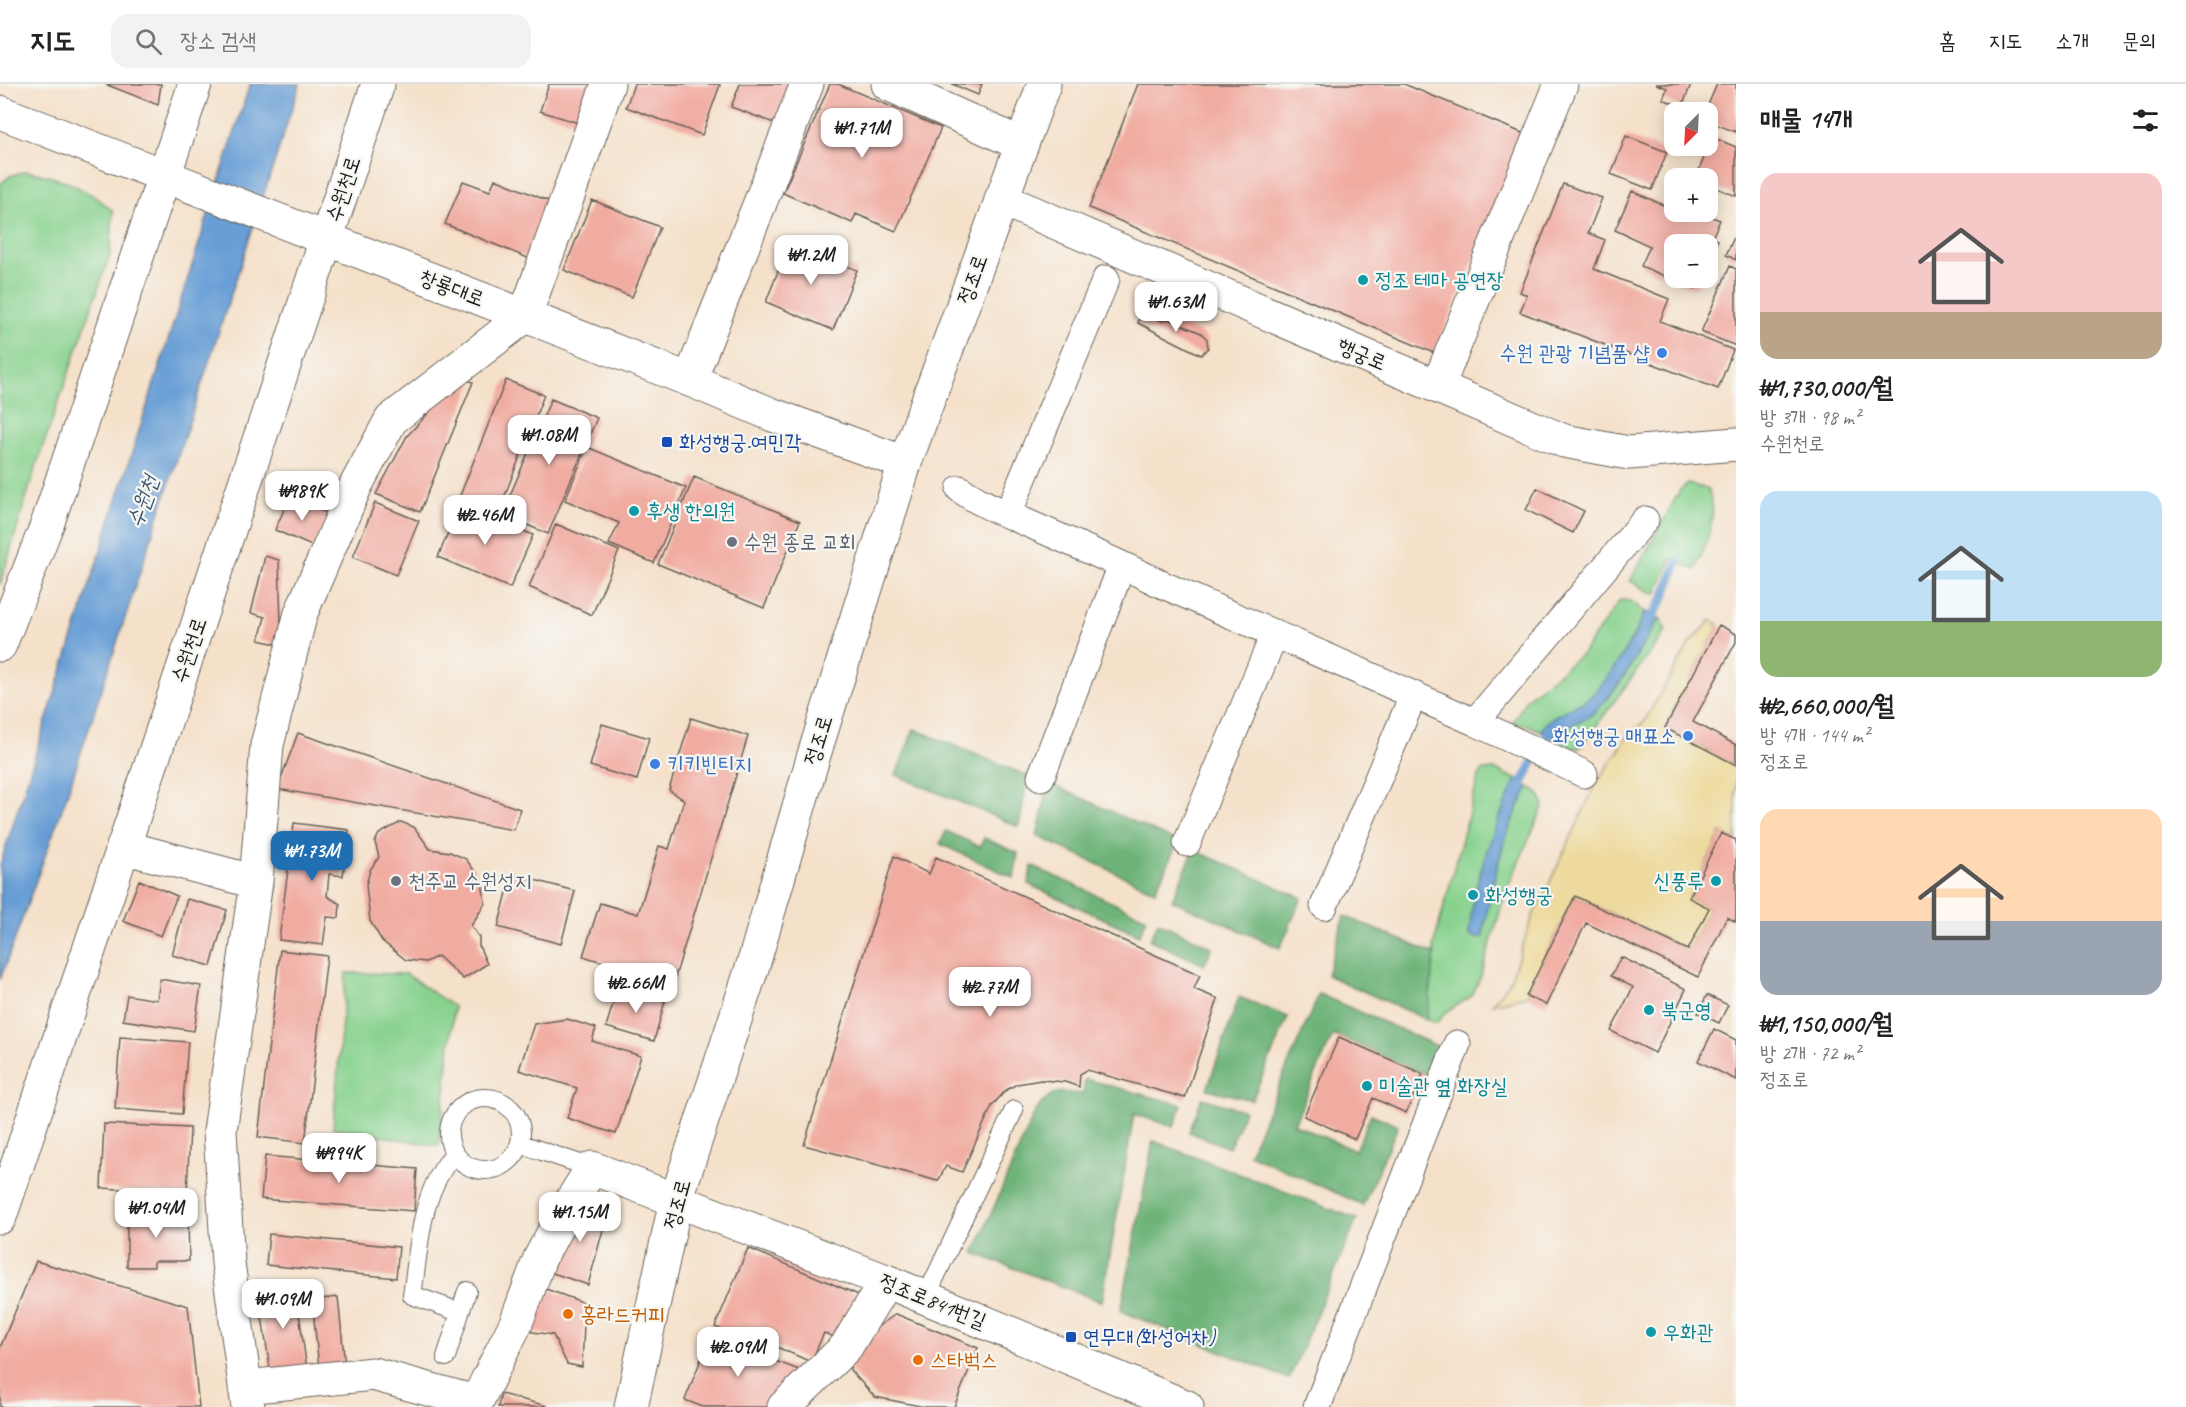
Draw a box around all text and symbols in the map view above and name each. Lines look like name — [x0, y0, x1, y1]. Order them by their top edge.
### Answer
search box — [111, 14, 531, 68]
text: 지도 — [30, 23, 75, 58]
icon: search — [132, 25, 165, 58]
text: 장소 검색 — [180, 27, 256, 55]
text: 홈 — [1939, 28, 1956, 54]
text: 지도 — [1989, 28, 2022, 54]
text: 소개 — [2055, 28, 2089, 54]
text: 문의 — [2122, 28, 2156, 54]
north arrow — [1664, 102, 1718, 156]
map controls — [1664, 102, 1718, 288]
text: 매물 14개 — [1760, 103, 1852, 136]
icon: filters — [2129, 104, 2162, 137]
pin: ₩1.71M — [813, 108, 911, 159]
text: ₩1.71M — [835, 115, 889, 140]
street label: 수원천로 — [320, 153, 366, 225]
button: + — [1664, 168, 1718, 222]
icon: home — [1907, 212, 2015, 320]
button: − — [1664, 234, 1718, 288]
pin: ₩1.2M — [769, 235, 853, 286]
text: ₩1.2M — [788, 242, 834, 267]
street label: 정조로 — [951, 251, 993, 307]
street label: 창룡대로 — [416, 264, 488, 312]
place label: 정조 테마 공연장 — [1375, 267, 1504, 293]
marker: 정조 테마 공연장 — [1356, 273, 1370, 287]
pin: ₩1.63M — [1127, 282, 1225, 333]
text: ₩1.63M — [1149, 289, 1203, 314]
street label: 행궁로 — [1334, 332, 1390, 376]
place label: 수원 관광 기념품 샵 — [1500, 340, 1650, 366]
marker: 수원 관광 기념품 샵 — [1655, 346, 1669, 360]
text: ₩1,730,000/월 — [1760, 371, 1893, 404]
text: 방 3개 · 98 m² — [1760, 405, 1860, 430]
pin: ₩1.08M — [500, 415, 598, 466]
text: ₩1.08M — [522, 422, 576, 447]
place label: 화성행궁.여민각 — [679, 429, 802, 455]
text: 수원천로 — [1760, 431, 1824, 456]
marker: 화성행궁.여민각 — [660, 435, 674, 449]
water label: 수원천 — [121, 469, 166, 531]
pin: ₩989K — [260, 471, 344, 522]
text: ₩989K — [279, 478, 325, 503]
pin: ₩2.46M — [436, 495, 534, 546]
place label: 후생 한의원 — [646, 498, 736, 524]
text: ₩2.46M — [458, 502, 512, 527]
marker: 후생 한의원 — [627, 504, 641, 518]
place label: 수원 종로 교회 — [744, 529, 856, 555]
icon: home — [1907, 530, 2015, 638]
marker: 수원 종로 교회 — [725, 535, 739, 549]
street label: 수원천로 — [166, 614, 212, 686]
text: ₩2,660,000/월 — [1760, 689, 1895, 722]
street label: 정조로 — [798, 712, 838, 768]
place label: 화성행궁 매표소 — [1553, 723, 1676, 749]
text: 방 4개 · 144 m² — [1760, 723, 1869, 748]
marker: 화성행궁 매표소 — [1681, 729, 1695, 743]
text: 정조로 — [1760, 749, 1808, 774]
place label: 키키빈티지 — [667, 751, 752, 777]
marker: 키키빈티지 — [648, 757, 662, 771]
pin: ₩1.73M — [263, 831, 361, 882]
text: ₩1.73M — [285, 838, 339, 863]
icon: home — [1907, 848, 2015, 956]
place label: 천주교 수원성지 — [408, 868, 531, 894]
place label: 신풍루 — [1653, 868, 1704, 894]
marker: 천주교 수원성지 — [389, 874, 403, 888]
marker: 신풍루 — [1709, 874, 1723, 888]
place label: 화성행궁 — [1485, 882, 1553, 908]
marker: 화성행궁 — [1466, 888, 1480, 902]
pin: ₩2.66M — [587, 963, 685, 1014]
pin: ₩2.77M — [941, 967, 1039, 1018]
text: ₩2.66M — [608, 970, 664, 995]
text: ₩2.77M — [963, 974, 1017, 999]
place label: 북군영 — [1661, 997, 1712, 1023]
marker: 북군영 — [1642, 1003, 1656, 1017]
text: ₩1,150,000/월 — [1760, 1007, 1893, 1040]
text: 방 2개 · 72 m² — [1760, 1041, 1860, 1066]
text: 정조로 — [1760, 1067, 1808, 1092]
place label: 미술관 옆 화장실 — [1379, 1073, 1508, 1099]
marker: 미술관 옆 화장실 — [1360, 1079, 1374, 1093]
pin: ₩994K — [297, 1133, 381, 1184]
text: ₩994K — [316, 1140, 362, 1165]
street label: 정조로 — [658, 1176, 696, 1232]
pin: ₩1.04M — [107, 1188, 205, 1239]
pin: ₩1.15M — [531, 1192, 629, 1243]
text: ₩1.04M — [129, 1195, 183, 1220]
text: ₩1.15M — [553, 1199, 607, 1224]
street label: 정조로841번길 — [876, 1268, 990, 1334]
pin: ₩1.09M — [234, 1279, 332, 1330]
text: ₩1.09M — [256, 1286, 310, 1311]
place label: 홍라드커피 — [580, 1301, 665, 1327]
marker: 홍라드커피 — [561, 1307, 575, 1321]
place label: 우화관 — [1663, 1319, 1714, 1345]
place label: 연무대(화성어차) — [1083, 1324, 1216, 1350]
marker: 우화관 — [1644, 1325, 1658, 1339]
pin: ₩2.09M — [689, 1327, 787, 1378]
marker: 연무대(화성어차) — [1064, 1330, 1078, 1344]
text: ₩2.09M — [711, 1334, 765, 1359]
place label: 스타벅스 — [930, 1347, 998, 1373]
marker: 스타벅스 — [911, 1353, 925, 1367]

